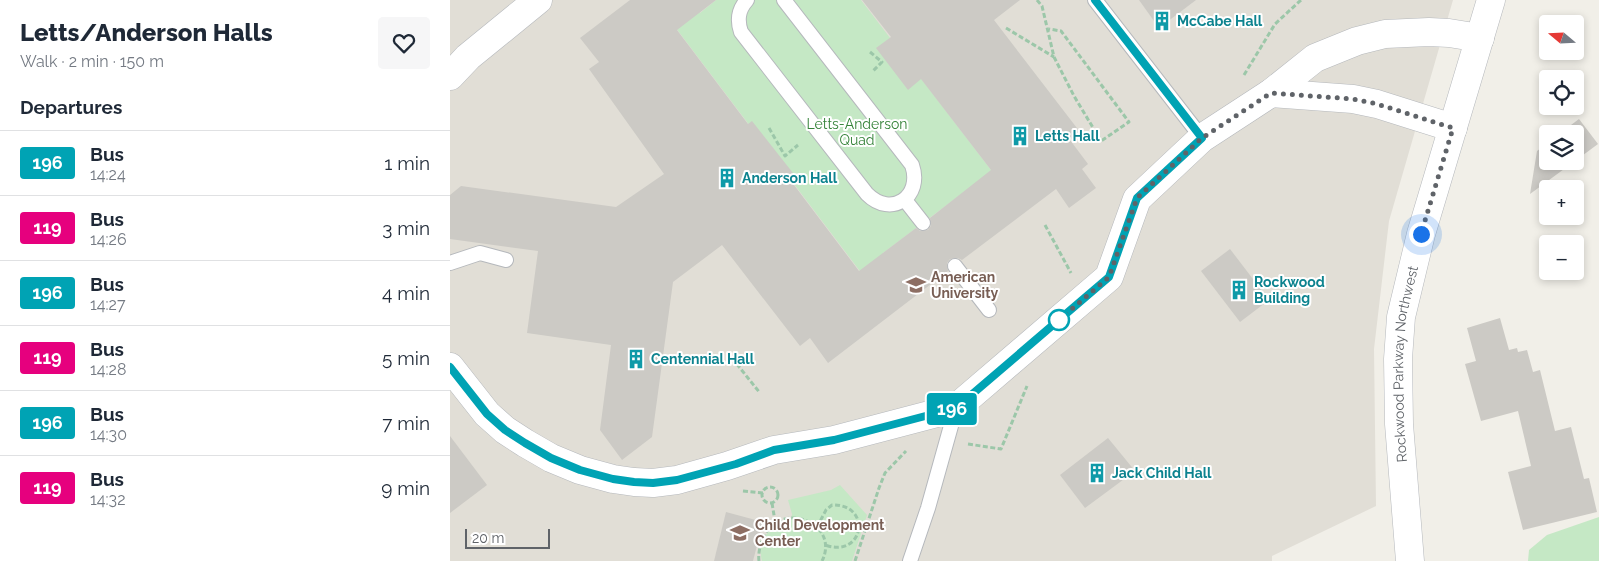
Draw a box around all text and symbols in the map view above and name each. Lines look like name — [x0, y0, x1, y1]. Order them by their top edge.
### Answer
building icon: McCabe Hall — [1151, 10, 1173, 32]
place label: McCabe Hall — [1177, 13, 1263, 29]
north arrow — [1539, 15, 1584, 60]
map controls — [1539, 15, 1584, 280]
button: heart — [378, 17, 430, 69]
text: Letts/Anderson Halls — [20, 18, 273, 47]
text: Walk · 2 min · 150 m — [20, 52, 164, 71]
button: locate — [1539, 70, 1584, 115]
text: Departures — [20, 96, 122, 118]
park label: Letts-Anderson Quad — [807, 116, 907, 148]
building icon: Letts Hall — [1009, 125, 1031, 147]
button: layers — [1539, 125, 1584, 170]
place label: Letts Hall — [1035, 128, 1100, 144]
text: Bus — [90, 143, 124, 165]
text: 196 — [32, 152, 63, 173]
text: 1 min — [384, 152, 430, 174]
text: 14:24 — [90, 165, 126, 184]
building icon: Anderson Hall — [716, 167, 738, 189]
place label: Anderson Hall — [742, 170, 838, 186]
button: + — [1539, 180, 1584, 225]
text: Bus — [90, 208, 124, 230]
text: 119 — [33, 217, 62, 238]
text: 3 min — [382, 217, 430, 239]
your location — [1409, 222, 1434, 247]
text: 14:26 — [90, 230, 127, 249]
button: − — [1539, 235, 1584, 280]
street label: Rockwood Parkway Northwest — [1390, 264, 1421, 463]
place label: American University — [931, 269, 998, 301]
text: Bus — [90, 273, 124, 295]
school or university icon: American University — [905, 274, 927, 296]
place label: Rockwood Building — [1254, 274, 1325, 306]
building icon: Rockwood Building — [1228, 279, 1250, 301]
text: 196 — [32, 282, 63, 303]
text: 4 min — [382, 282, 430, 304]
text: 14:27 — [90, 295, 126, 314]
unlabelled marker — [1048, 309, 1070, 331]
text: Bus — [90, 338, 124, 360]
text: 119 — [33, 347, 62, 368]
text: 5 min — [382, 347, 430, 369]
building icon: Centennial Hall — [625, 348, 647, 370]
place label: Centennial Hall — [651, 351, 755, 367]
text: 14:28 — [90, 360, 126, 379]
line badge: 196 — [923, 393, 981, 425]
text: 196 — [937, 398, 967, 419]
text: Bus — [90, 403, 124, 425]
text: 196 — [32, 412, 63, 433]
text: 7 min — [382, 412, 430, 434]
text: 14:30 — [90, 425, 127, 444]
building icon: Jack Child Hall — [1086, 462, 1108, 484]
place label: Jack Child Hall — [1112, 465, 1212, 481]
text: Bus — [90, 468, 124, 490]
text: 119 — [33, 477, 62, 498]
text: 9 min — [381, 477, 430, 499]
text: 14:32 — [90, 490, 125, 509]
place label: Child Development Center — [755, 517, 885, 549]
school or university icon: Child Development Center — [729, 522, 751, 544]
scale bar — [465, 526, 550, 549]
text: 20 m — [472, 530, 504, 546]

